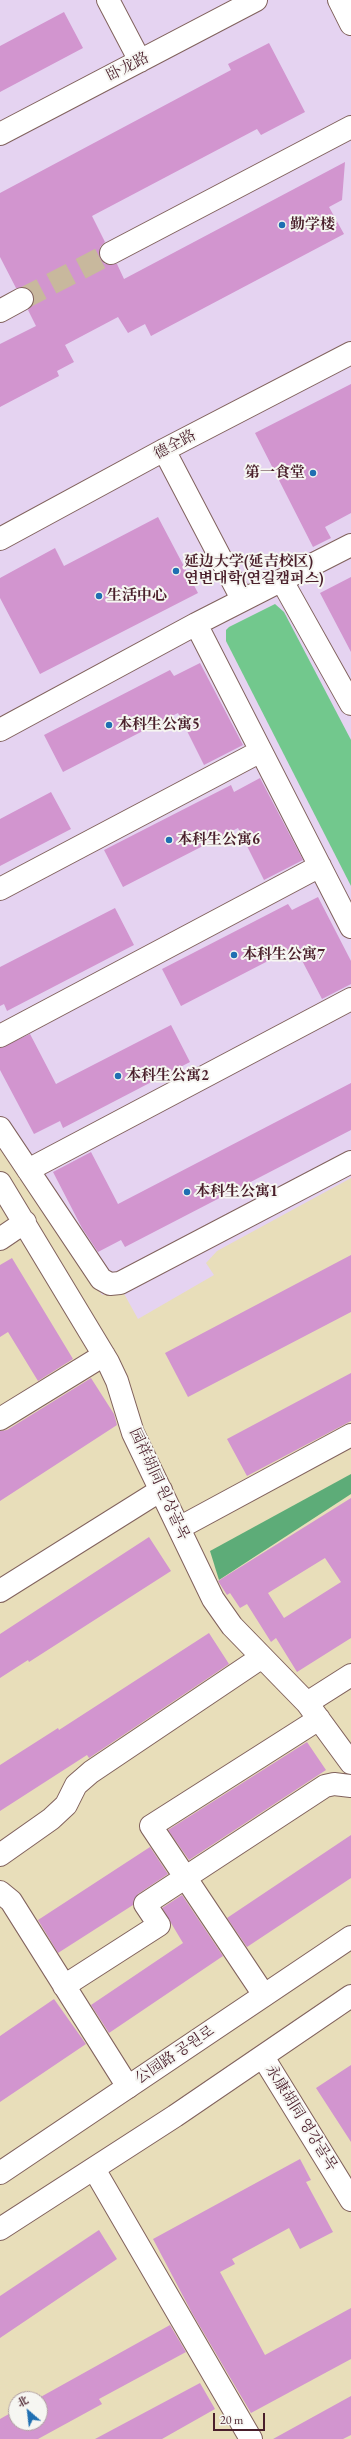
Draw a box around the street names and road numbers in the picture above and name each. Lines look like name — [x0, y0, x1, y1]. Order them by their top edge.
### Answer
street label: 卧龙路 — [104, 49, 152, 85]
street label: 德全路 — [151, 426, 199, 464]
street label: 园祥胡同 원상골목 — [125, 1425, 193, 1543]
street label: 公园路 공원로 — [132, 2022, 218, 2088]
street label: 永康胡同 영강골목 — [261, 2062, 341, 2174]

